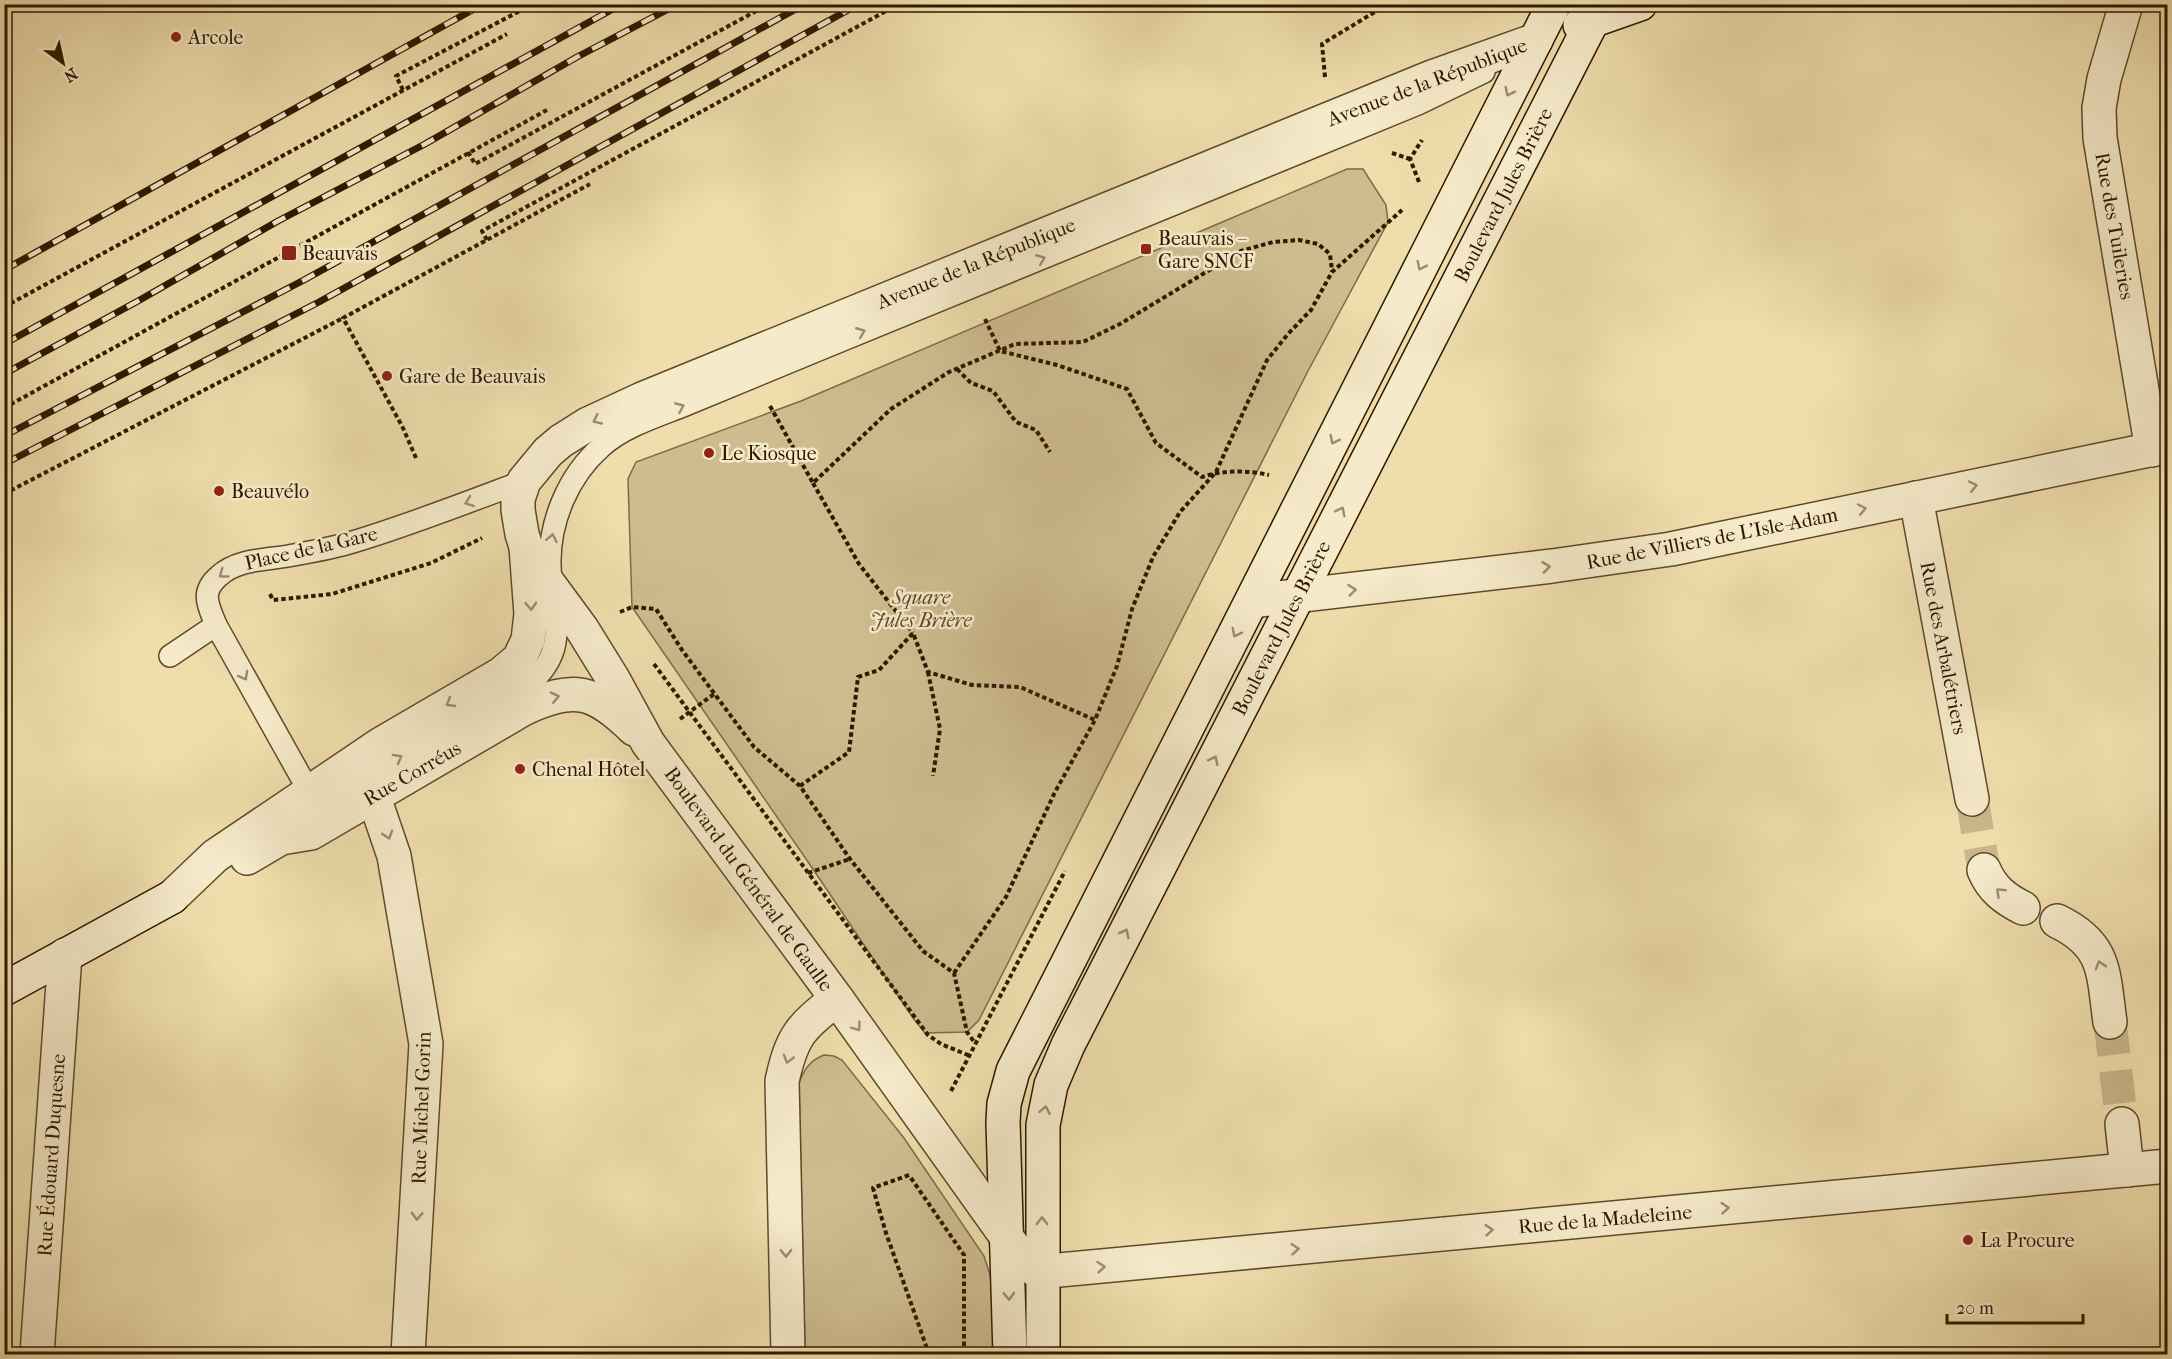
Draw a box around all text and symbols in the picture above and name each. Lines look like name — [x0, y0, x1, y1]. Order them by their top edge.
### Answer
place label: Arcole — [187, 26, 244, 49]
marker: Arcole — [169, 30, 183, 44]
north arrow — [33, 33, 93, 93]
street label: Avenue de la République — [1323, 34, 1530, 132]
text: N — [60, 64, 81, 87]
one-way arrow — [1505, 86, 1517, 97]
street label: Boulevard Jules Brière — [1449, 104, 1557, 286]
street label: Rue des Tuileries — [2090, 151, 2139, 302]
street label: Avenue de la République — [873, 213, 1079, 314]
place label: Beauvais – Gare SNCF — [1158, 227, 1254, 273]
place label: Beauvais — [302, 242, 378, 265]
marker: Beauvais – Gare SNCF — [1139, 242, 1153, 256]
marker: Beauvais — [280, 244, 298, 262]
one-way arrow — [1035, 254, 1046, 266]
one-way arrow — [1417, 260, 1429, 271]
one-way arrow — [855, 327, 866, 339]
place label: Gare de Beauvais — [399, 365, 546, 388]
marker: Gare de Beauvais — [380, 369, 394, 383]
one-way arrow — [674, 402, 685, 414]
one-way arrow — [593, 412, 604, 424]
one-way arrow — [1329, 434, 1341, 445]
place label: Le Kiosque — [721, 442, 817, 465]
marker: Le Kiosque — [702, 446, 716, 460]
place label: Beauvélo — [231, 480, 309, 503]
one-way arrow — [1968, 480, 1978, 493]
marker: Beauvélo — [212, 484, 226, 498]
one-way arrow — [464, 494, 475, 507]
street label: Rue de Villiers de L'Isle-Adam — [1584, 503, 1840, 574]
one-way arrow — [1856, 503, 1866, 516]
one-way arrow — [1334, 507, 1345, 518]
street label: Place de la Gare — [242, 522, 380, 575]
one-way arrow — [545, 533, 558, 543]
street label: Boulevard Jules Brière — [1227, 537, 1335, 719]
street label: Rue des Arbalétriers — [1915, 560, 1972, 737]
one-way arrow — [1541, 561, 1551, 574]
one-way arrow — [219, 567, 230, 578]
one-way arrow — [1348, 584, 1357, 597]
park label: Square Jules Brière — [870, 586, 972, 632]
one-way arrow — [524, 601, 537, 610]
one-way arrow — [1232, 627, 1243, 637]
one-way arrow — [237, 670, 248, 680]
one-way arrow — [550, 691, 560, 704]
one-way arrow — [446, 696, 456, 707]
street label: Rue Corréus — [360, 736, 465, 811]
one-way arrow — [392, 753, 402, 765]
one-way arrow — [1207, 755, 1218, 766]
place label: Chenal Hôtel — [532, 758, 646, 781]
marker: Chenal Hôtel — [513, 762, 527, 776]
street label: Boulevard du Général de Gaulle — [659, 763, 838, 996]
one-way arrow — [381, 829, 393, 840]
one-way arrow — [1996, 889, 2007, 900]
one-way arrow — [1118, 929, 1129, 939]
one-way arrow — [2095, 960, 2107, 971]
one-way arrow — [850, 1020, 861, 1031]
street label: Rue Michel Gorin — [407, 1031, 436, 1185]
street label: Rue Édouard Duquesne — [32, 1053, 70, 1257]
one-way arrow — [783, 1053, 795, 1064]
one-way arrow — [1039, 1106, 1051, 1115]
street label: Rue de la Madeleine — [1517, 1200, 1693, 1239]
one-way arrow — [1720, 1202, 1729, 1215]
one-way arrow — [410, 1211, 423, 1220]
one-way arrow — [1036, 1216, 1048, 1225]
one-way arrow — [1484, 1224, 1493, 1237]
place label: La Procure — [1980, 1229, 2075, 1252]
marker: La Procure — [1961, 1233, 1975, 1247]
one-way arrow — [1290, 1243, 1299, 1256]
one-way arrow — [780, 1249, 792, 1258]
one-way arrow — [1096, 1261, 1105, 1274]
scale bar — [1947, 1287, 2084, 1325]
one-way arrow — [1002, 1291, 1015, 1300]
text: 20 m — [1956, 1298, 1994, 1319]

